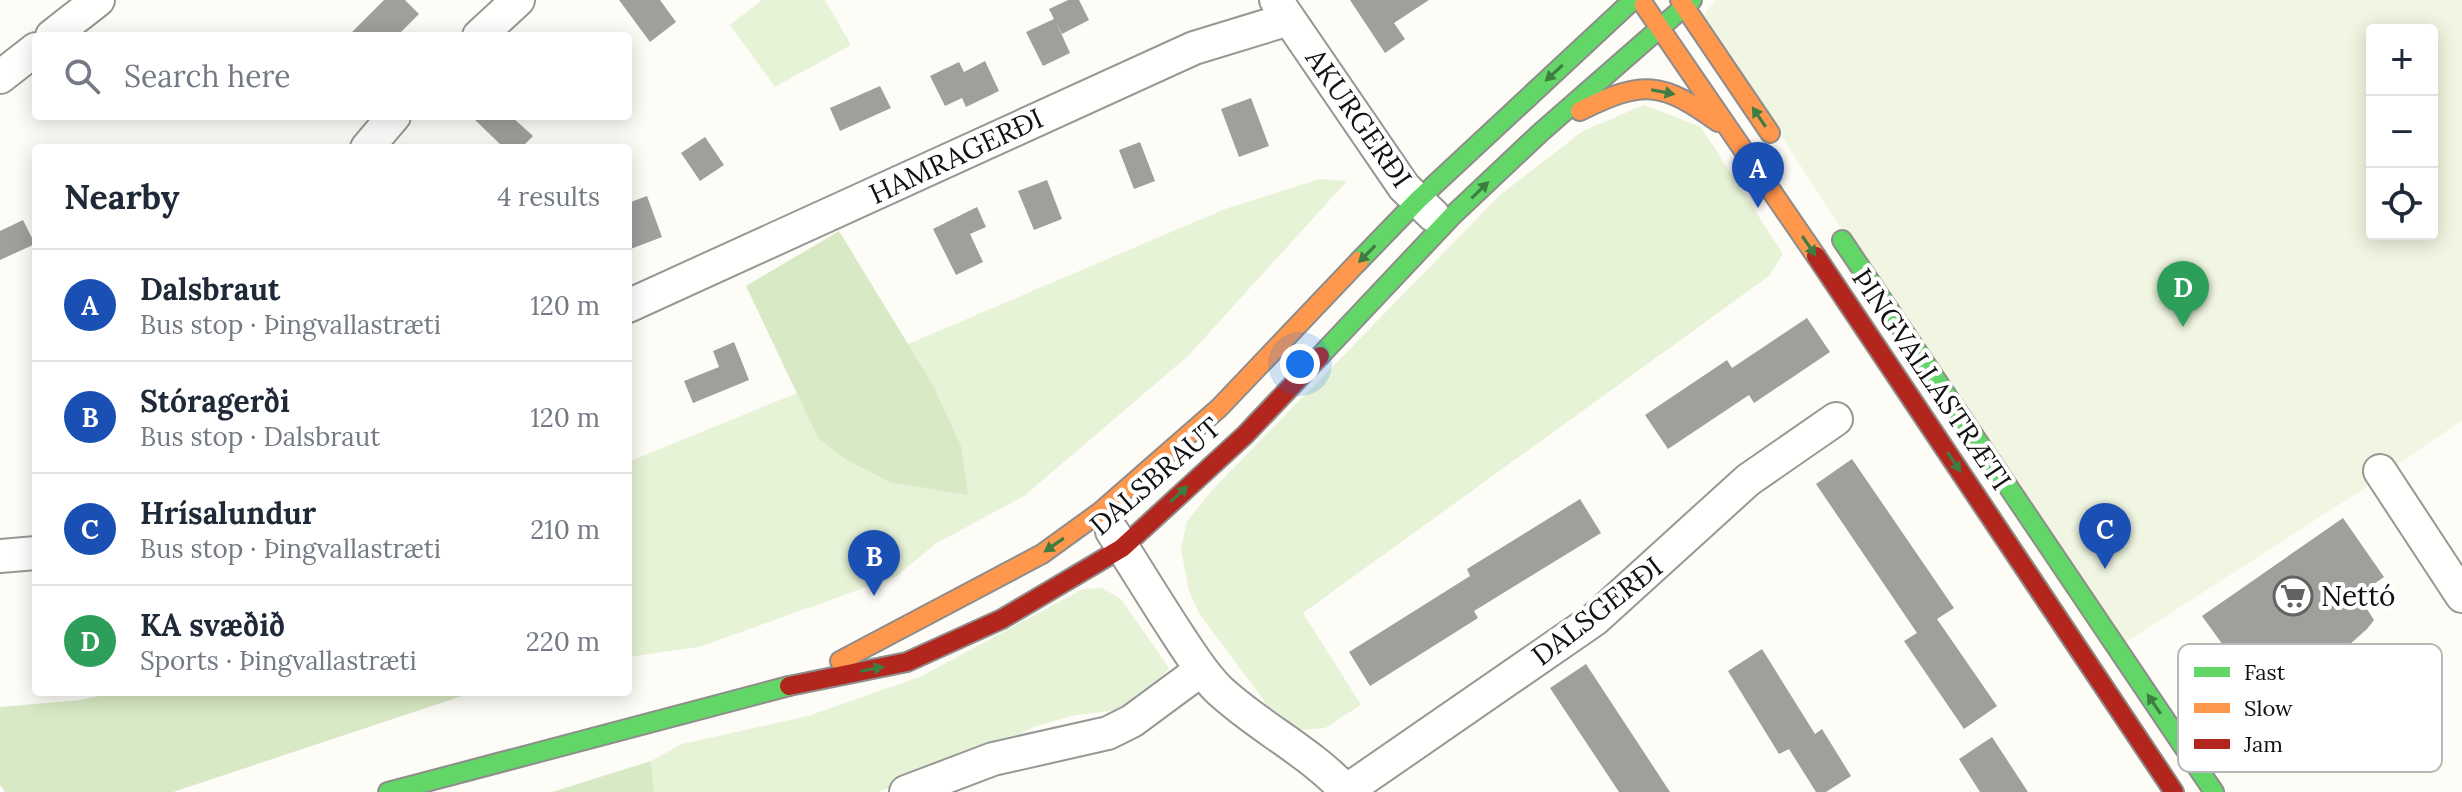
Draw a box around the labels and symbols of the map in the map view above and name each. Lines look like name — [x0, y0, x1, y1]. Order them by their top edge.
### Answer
street label: AKURGERÐI — [1297, 41, 1420, 194]
one-way arrow — [1544, 64, 1563, 82]
one-way arrow — [1651, 86, 1676, 99]
street label: HAMRAGERÐI — [863, 100, 1049, 212]
one-way arrow — [1752, 106, 1767, 127]
pin: A — [1732, 142, 1784, 208]
one-way arrow — [1470, 181, 1489, 199]
one-way arrow — [1802, 235, 1817, 256]
one-way arrow — [1358, 244, 1376, 263]
street label: ÞINGVALLASTRÆTI — [1844, 261, 2020, 497]
pin: D — [2157, 261, 2209, 327]
your location — [1280, 344, 1320, 384]
street label: DALSBRAUT — [1082, 409, 1228, 543]
one-way arrow — [1946, 451, 1960, 473]
one-way arrow — [1169, 486, 1188, 504]
pin: C — [2079, 503, 2131, 569]
pin: B — [848, 530, 900, 596]
one-way arrow — [1043, 537, 1064, 552]
street label: DALSGERÐI — [1524, 549, 1670, 673]
supermarket icon: Nettó — [2272, 575, 2314, 617]
place label: Nettó — [2321, 578, 2395, 614]
legend — [2178, 644, 2442, 772]
text: Fast — [2244, 658, 2286, 686]
one-way arrow — [859, 662, 884, 675]
one-way arrow — [2148, 693, 2162, 715]
text: Slow — [2244, 694, 2293, 722]
text: Jam — [2243, 730, 2283, 758]

